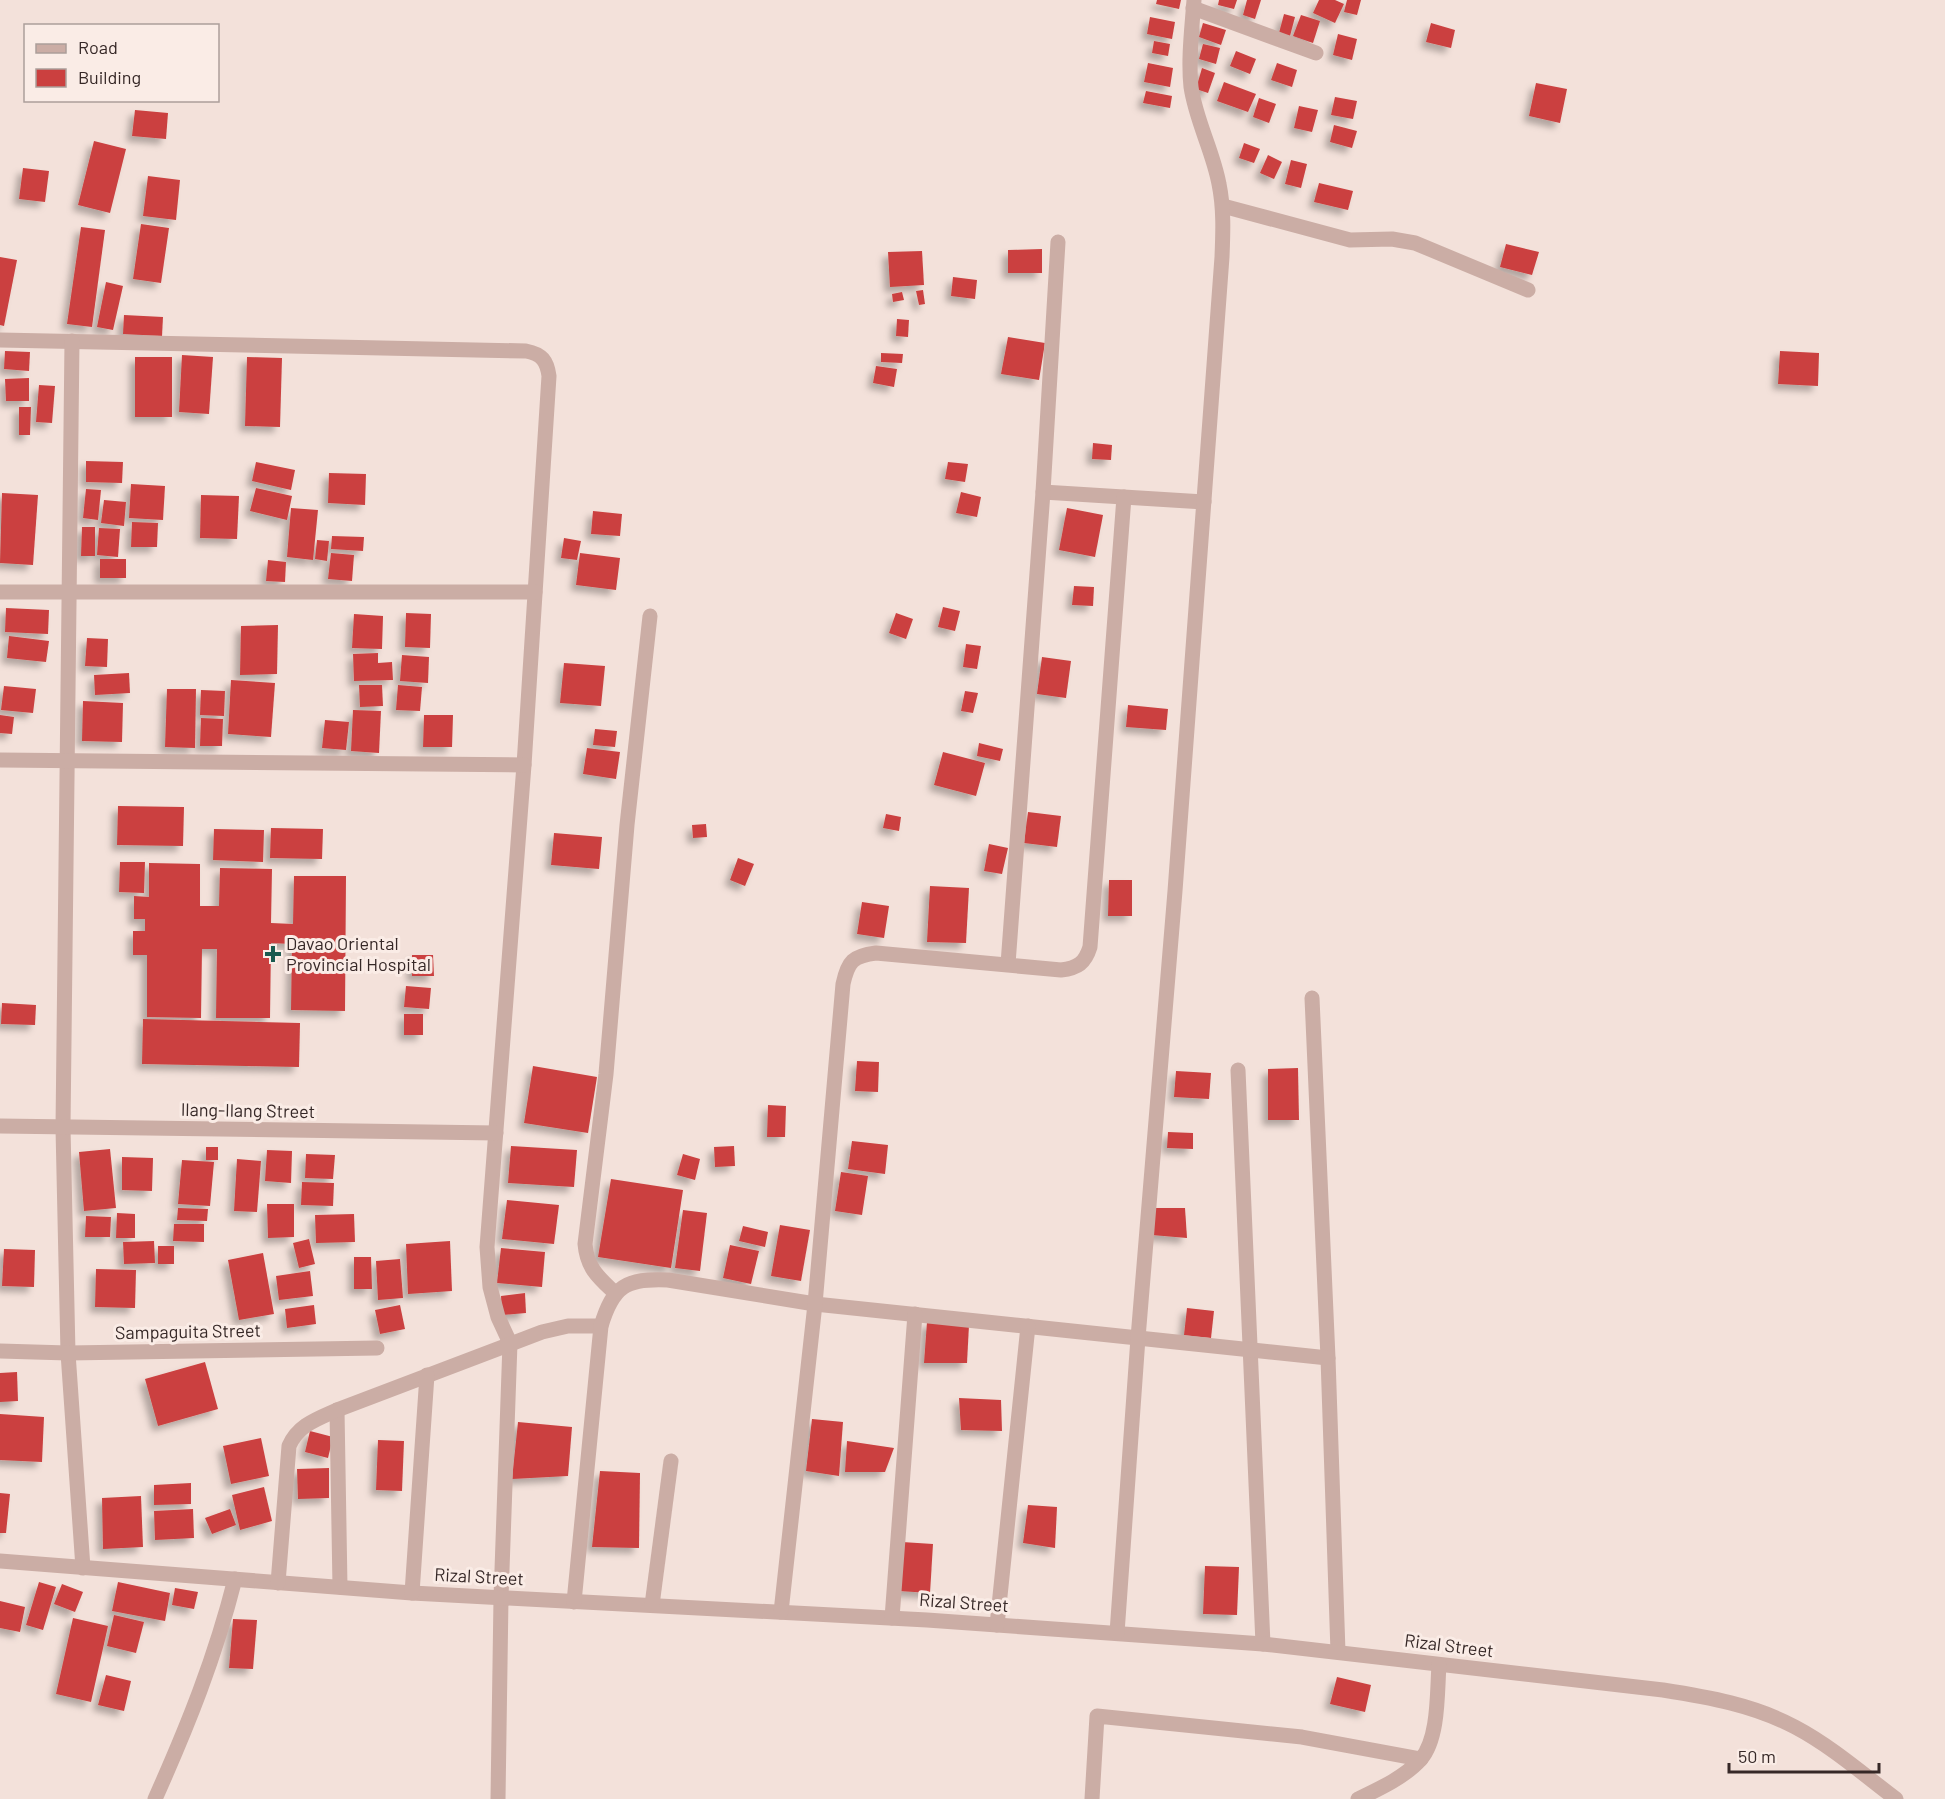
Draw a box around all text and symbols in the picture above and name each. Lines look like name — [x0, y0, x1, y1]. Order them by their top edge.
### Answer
legend — [24, 24, 219, 102]
text: Road — [78, 36, 118, 58]
text: Building — [78, 66, 141, 88]
place label: Davao Oriental Provincial Hospital — [286, 932, 431, 975]
marker: Davao Oriental Provincial Hospital — [264, 945, 282, 963]
street label: Ilang-Ilang Street — [181, 1098, 315, 1122]
street label: Sampaguita Street — [115, 1319, 261, 1343]
street label: Rizal Street — [434, 1563, 524, 1589]
street label: Rizal Street — [919, 1588, 1010, 1616]
street label: Rizal Street — [1403, 1629, 1495, 1661]
scale bar — [1729, 1736, 1879, 1774]
text: 50 m — [1738, 1745, 1776, 1767]

